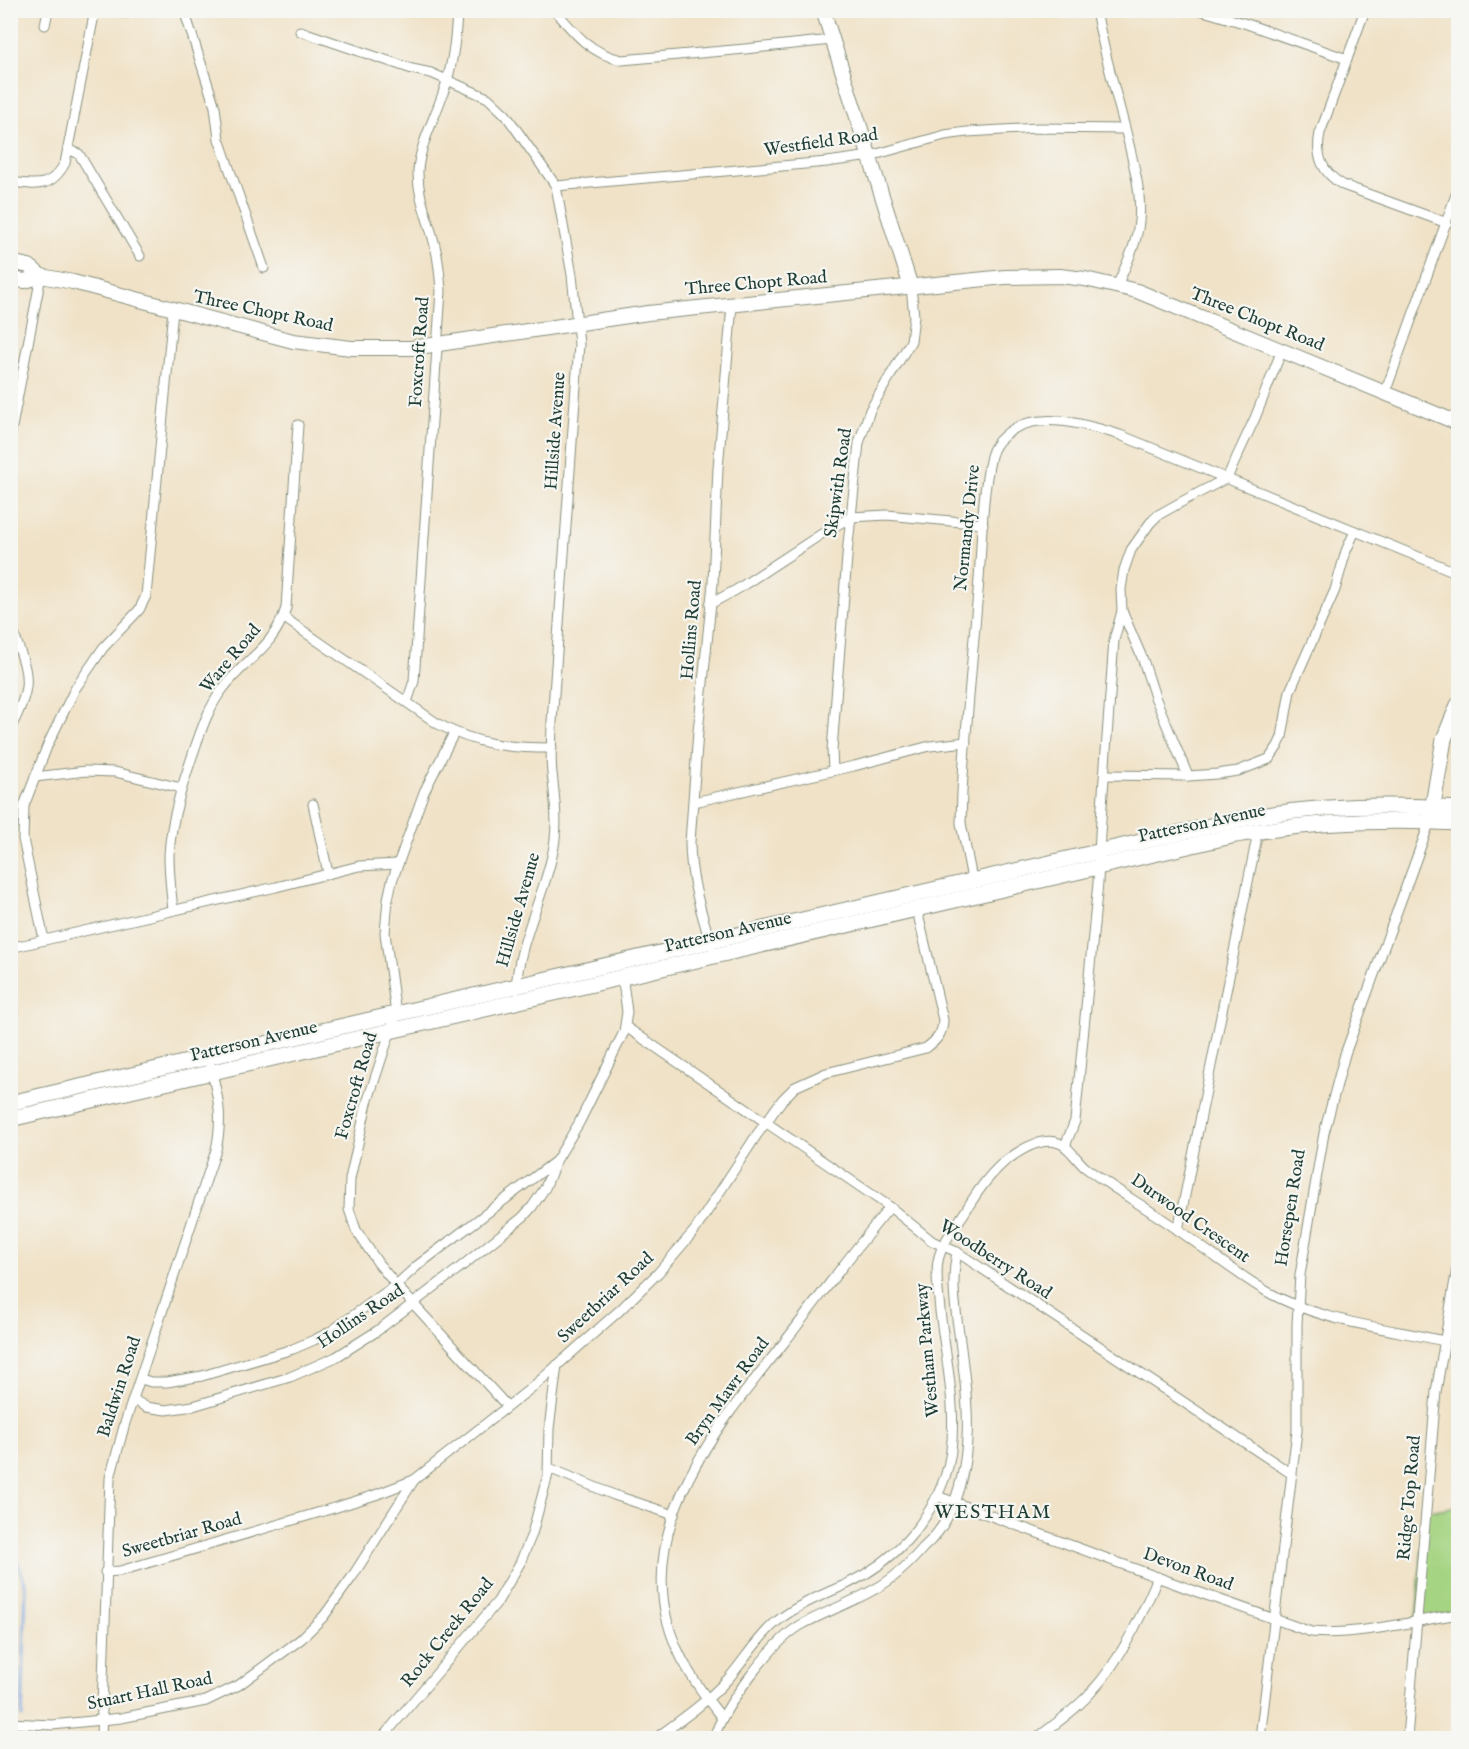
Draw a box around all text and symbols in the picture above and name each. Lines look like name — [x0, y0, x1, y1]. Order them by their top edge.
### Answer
street label: Westfield Road — [763, 124, 880, 162]
street label: Three Chopt Road — [684, 266, 828, 302]
street label: Three Chopt Road — [1187, 283, 1328, 357]
street label: Three Chopt Road — [191, 286, 335, 338]
street label: Foxcroft Road — [405, 296, 435, 408]
street label: Hillside Avenue — [540, 371, 572, 491]
street label: Skipwith Road — [820, 426, 858, 539]
street label: Normandy Drive — [950, 464, 986, 592]
street label: Hollins Road — [676, 579, 708, 681]
street label: Ware Road — [195, 619, 267, 698]
street label: Patterson Avenue — [1136, 799, 1268, 849]
street label: Hillside Avenue — [492, 850, 546, 970]
street label: Patterson Avenue — [662, 907, 794, 959]
street label: Patterson Avenue — [188, 1016, 320, 1068]
street label: Foxcroft Road — [331, 1029, 383, 1142]
street label: Horsepen Road — [1270, 1147, 1312, 1268]
street label: Durwood Crescent — [1126, 1169, 1254, 1269]
street label: Woodberry Road — [934, 1215, 1056, 1305]
street label: Sweetbriar Road — [553, 1247, 659, 1349]
street label: Hollins Road — [313, 1279, 409, 1354]
street label: Westham Parkway — [911, 1282, 945, 1418]
street label: Baldwin Road — [93, 1333, 147, 1440]
street label: Bryn Mawr Road — [681, 1333, 775, 1451]
street label: Ridge Top Road — [1393, 1434, 1427, 1561]
district label: WESTHAM — [934, 1500, 1052, 1525]
street label: Sweetbriar Road — [119, 1508, 245, 1564]
street label: Devon Road — [1140, 1543, 1237, 1597]
street label: Rock Creek Road — [397, 1573, 500, 1693]
street label: Stuart Hall Road — [86, 1667, 215, 1716]

